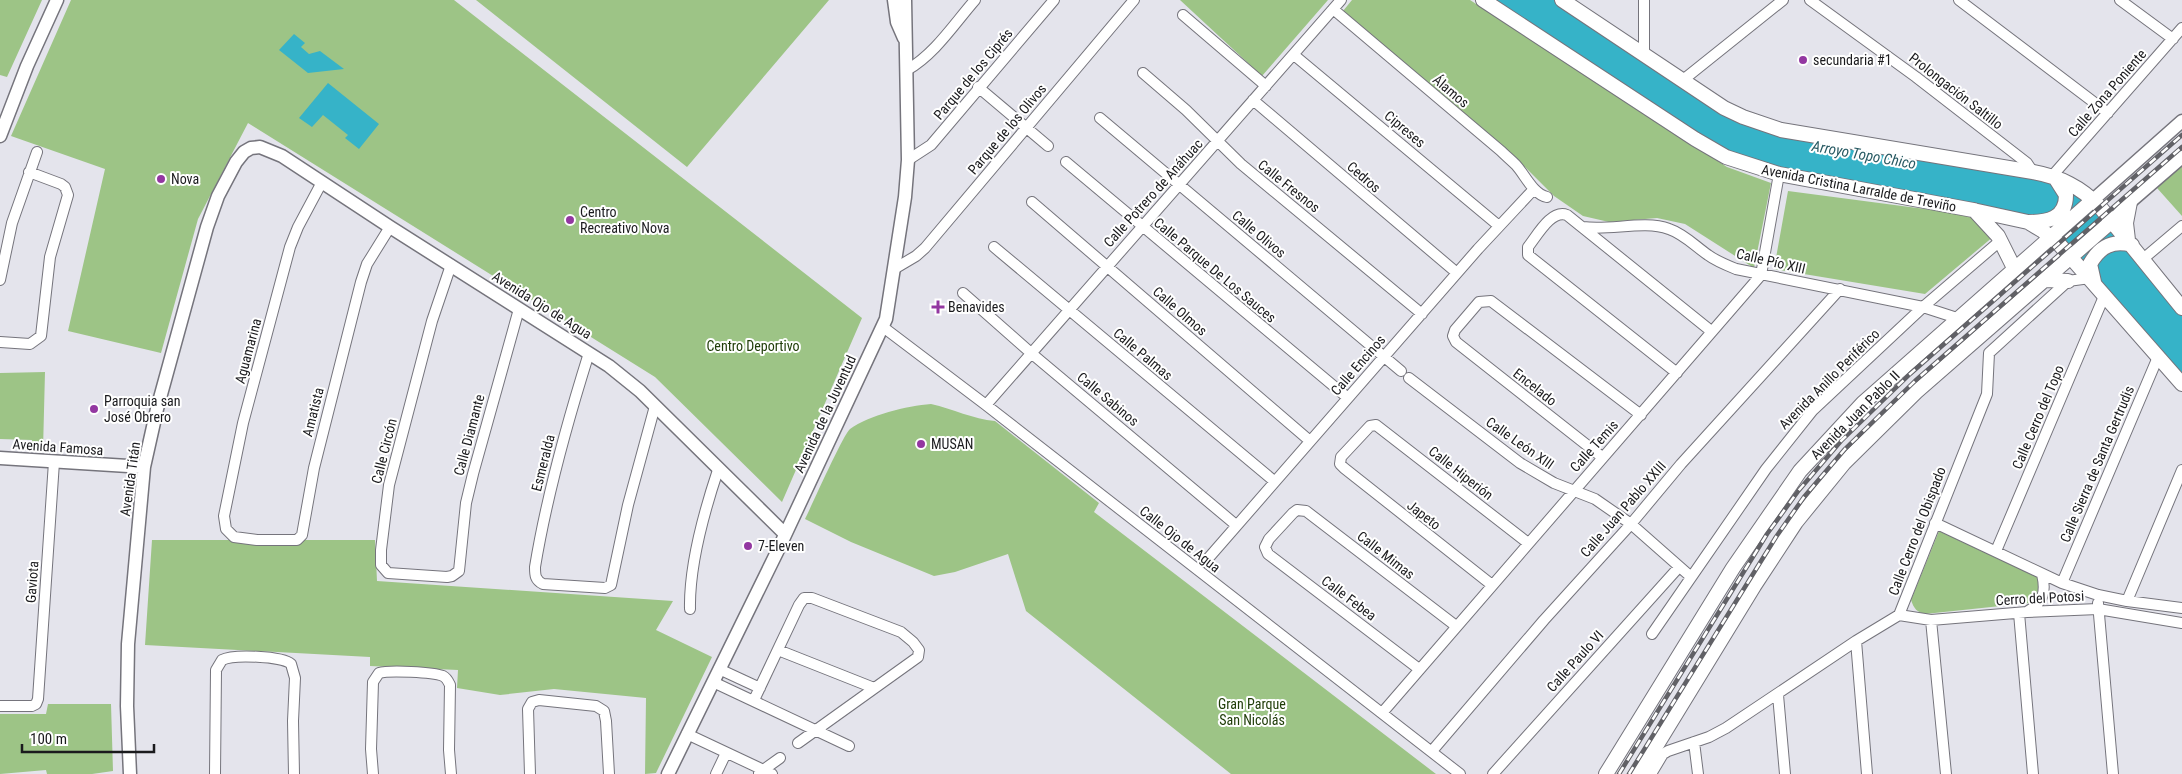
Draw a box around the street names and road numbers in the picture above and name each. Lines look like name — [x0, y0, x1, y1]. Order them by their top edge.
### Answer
street label: Parque de los Ciprés — [930, 25, 1016, 123]
street label: Calle Zona Poniente — [2065, 46, 2150, 140]
street label: Prolongación Saltillo — [1906, 50, 2006, 132]
street label: Álamos — [1430, 71, 1473, 111]
street label: Parque de los Olivos — [965, 81, 1049, 177]
street label: Cipreses — [1381, 107, 1429, 151]
street label: Calle Potrero de Anáhuac — [1100, 136, 1206, 250]
street label: Calle Fresnos — [1255, 156, 1323, 216]
street label: Cedros — [1344, 158, 1384, 196]
street label: Avenida Cristina Larralde de Treviño — [1760, 161, 1958, 215]
street label: Calle Olivos — [1229, 207, 1289, 261]
street label: Calle Parque De Los Sauces — [1151, 214, 1279, 326]
street label: Calle Pío XIII — [1735, 245, 1807, 277]
street label: Avenida Ojo de Agua — [489, 268, 595, 342]
street label: Calle Olmos — [1150, 283, 1210, 339]
street label: Aguamarina — [232, 317, 264, 385]
street label: Calle Palmas — [1110, 325, 1176, 383]
street label: Avenida Anillo Periférico — [1776, 326, 1882, 432]
street label: Calle Encinos — [1328, 332, 1388, 398]
street label: Avenida de la Juventud — [791, 353, 859, 475]
street label: Calle Cerro del Topo — [2009, 363, 2067, 471]
street label: Encelado — [1510, 365, 1560, 409]
street label: Avenida Juan Pablo II — [1807, 367, 1903, 463]
street label: Calle Sabinos — [1074, 369, 1142, 429]
street label: Calle Sierra de Santa Gertrudis — [2057, 383, 2137, 545]
street label: Amatista — [299, 386, 327, 438]
street label: Calle Diamante — [450, 392, 488, 477]
street label: Calle León XIII — [1483, 414, 1557, 472]
street label: Calle Circón — [368, 417, 400, 485]
street label: Calle Temis — [1567, 417, 1621, 475]
street label: Esmeralda — [528, 433, 558, 493]
street label: Avenida Famosa — [12, 436, 104, 458]
street label: Avenida Titán — [117, 441, 143, 517]
street label: Calle Hiperión — [1426, 443, 1496, 503]
street label: Calle Juan Pablo XXIII — [1577, 458, 1669, 560]
street label: Calle Cerro del Obispado — [1885, 464, 1949, 598]
street label: Japeto — [1404, 497, 1444, 533]
street label: Calle Ojo de Agua — [1137, 503, 1223, 575]
street label: Calle Mimas — [1354, 528, 1418, 582]
street label: Gaviota — [23, 561, 41, 603]
street label: Calle Febea — [1319, 572, 1379, 624]
street label: Cerro del Potosi — [1995, 588, 2085, 608]
street label: Calle Paulo VI — [1543, 627, 1607, 695]

